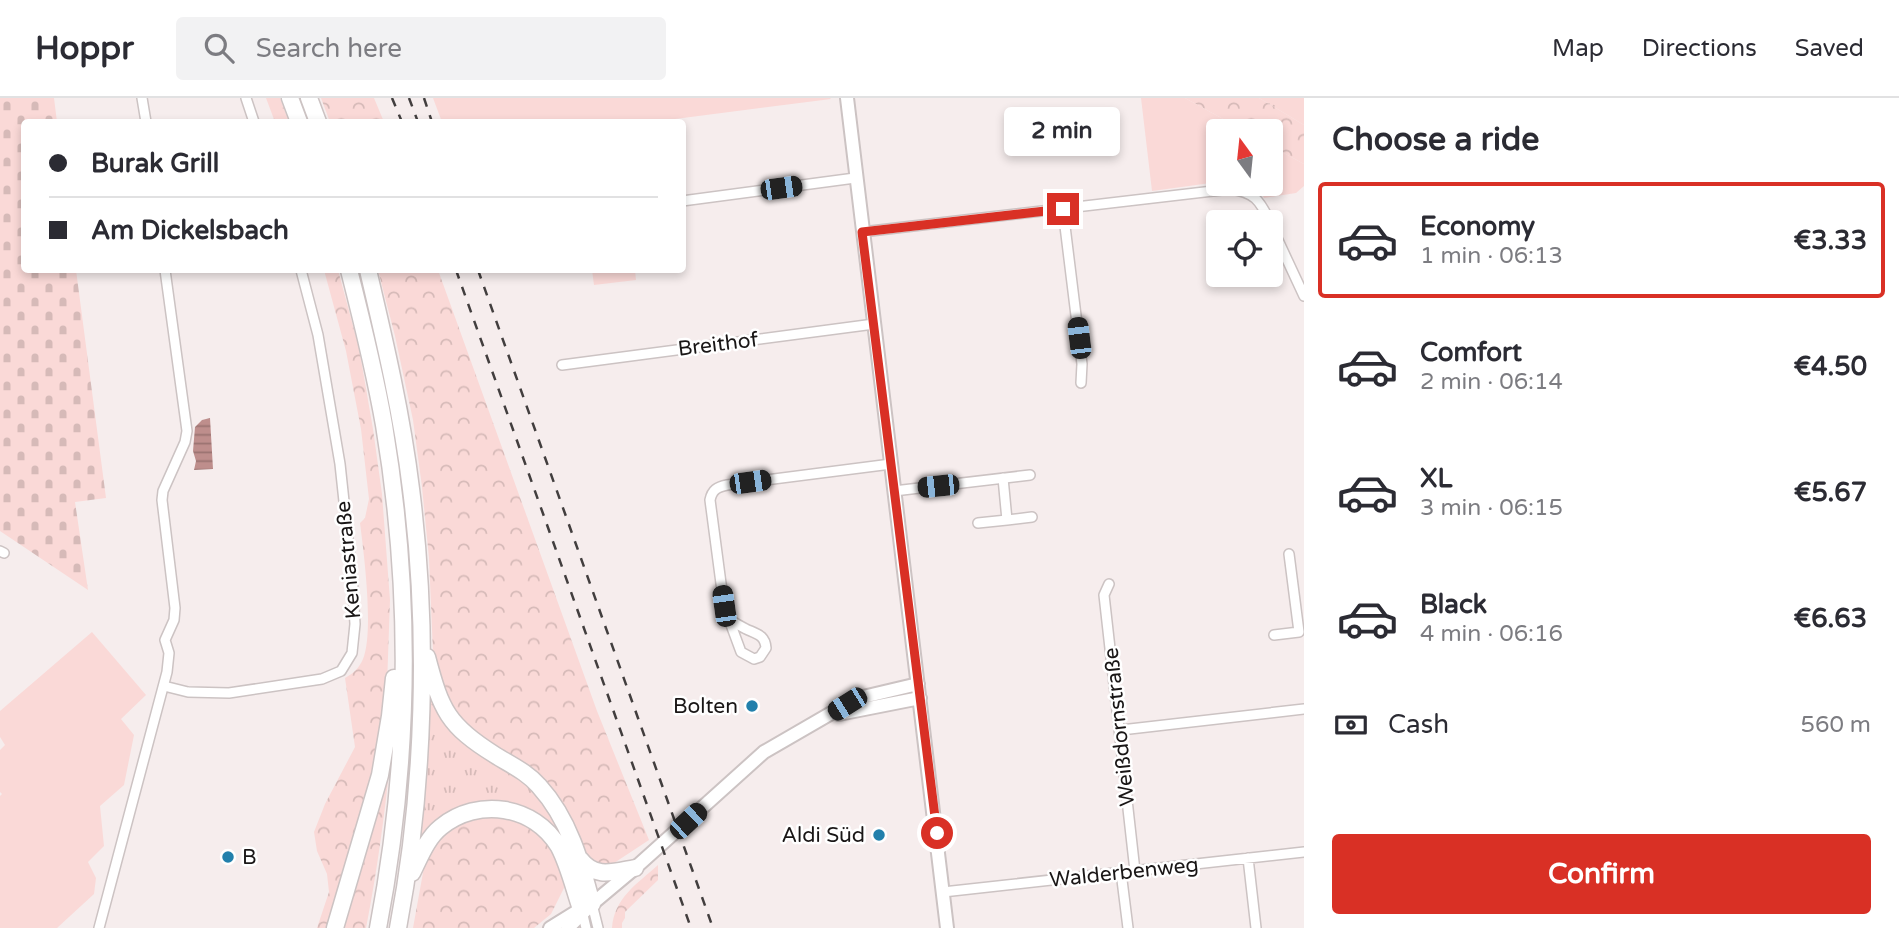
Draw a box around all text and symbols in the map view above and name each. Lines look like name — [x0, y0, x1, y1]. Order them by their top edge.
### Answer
search box — [176, 17, 666, 80]
text: Hoppr — [35, 29, 134, 68]
icon: search — [200, 29, 238, 67]
text: Search here — [256, 33, 402, 64]
text: Map — [1552, 34, 1604, 63]
text: Directions — [1642, 34, 1757, 63]
text: Saved — [1795, 34, 1864, 63]
callout: 2 min — [1005, 108, 1121, 156]
text: 2 min — [1031, 117, 1093, 145]
north arrow — [1206, 119, 1283, 196]
map controls — [1206, 119, 1283, 287]
text: Choose a ride — [1332, 121, 1539, 159]
text: Burak Grill — [91, 148, 219, 179]
car — [759, 175, 804, 201]
route end — [1047, 193, 1079, 225]
icon: car — [1336, 209, 1399, 272]
button: locate — [1206, 210, 1283, 287]
text: Economy — [1420, 211, 1535, 242]
text: Am Dickelsbach — [91, 215, 289, 246]
text: €3.33 — [1794, 225, 1867, 256]
text: 1 min · 06:13 — [1420, 242, 1563, 270]
car — [1067, 316, 1092, 360]
street label: Breithof — [676, 327, 760, 362]
icon: car — [1336, 335, 1399, 398]
text: Comfort — [1420, 337, 1522, 368]
text: €4.50 — [1794, 351, 1867, 382]
text: 2 min · 06:14 — [1420, 368, 1563, 396]
icon: car — [1336, 461, 1399, 524]
text: XL — [1420, 463, 1452, 494]
car — [728, 469, 773, 495]
car — [917, 473, 960, 499]
text: €5.67 — [1794, 477, 1867, 508]
text: 3 min · 06:15 — [1420, 494, 1563, 522]
street label: Keniastraße — [331, 500, 366, 620]
car — [711, 584, 738, 628]
icon: car — [1336, 587, 1399, 650]
text: Black — [1420, 589, 1487, 620]
text: €6.63 — [1794, 603, 1867, 634]
text: 4 min · 06:16 — [1420, 620, 1563, 648]
street label: Weißdornstraße — [1099, 646, 1140, 808]
car — [824, 684, 871, 724]
place label: Bolten — [673, 694, 738, 719]
marker: Bolten — [744, 698, 760, 714]
icon: cash — [1332, 706, 1370, 744]
text: Cash — [1388, 709, 1449, 740]
text: 560 m — [1801, 711, 1871, 739]
car — [666, 799, 711, 843]
route start — [921, 817, 953, 849]
place label: Aldi Süd — [782, 823, 865, 848]
marker: Aldi Süd — [871, 827, 887, 843]
button: Confirm — [1332, 834, 1871, 914]
place label: B — [242, 845, 257, 870]
marker: B — [220, 849, 236, 865]
street label: Walderbenweg — [1048, 852, 1200, 893]

